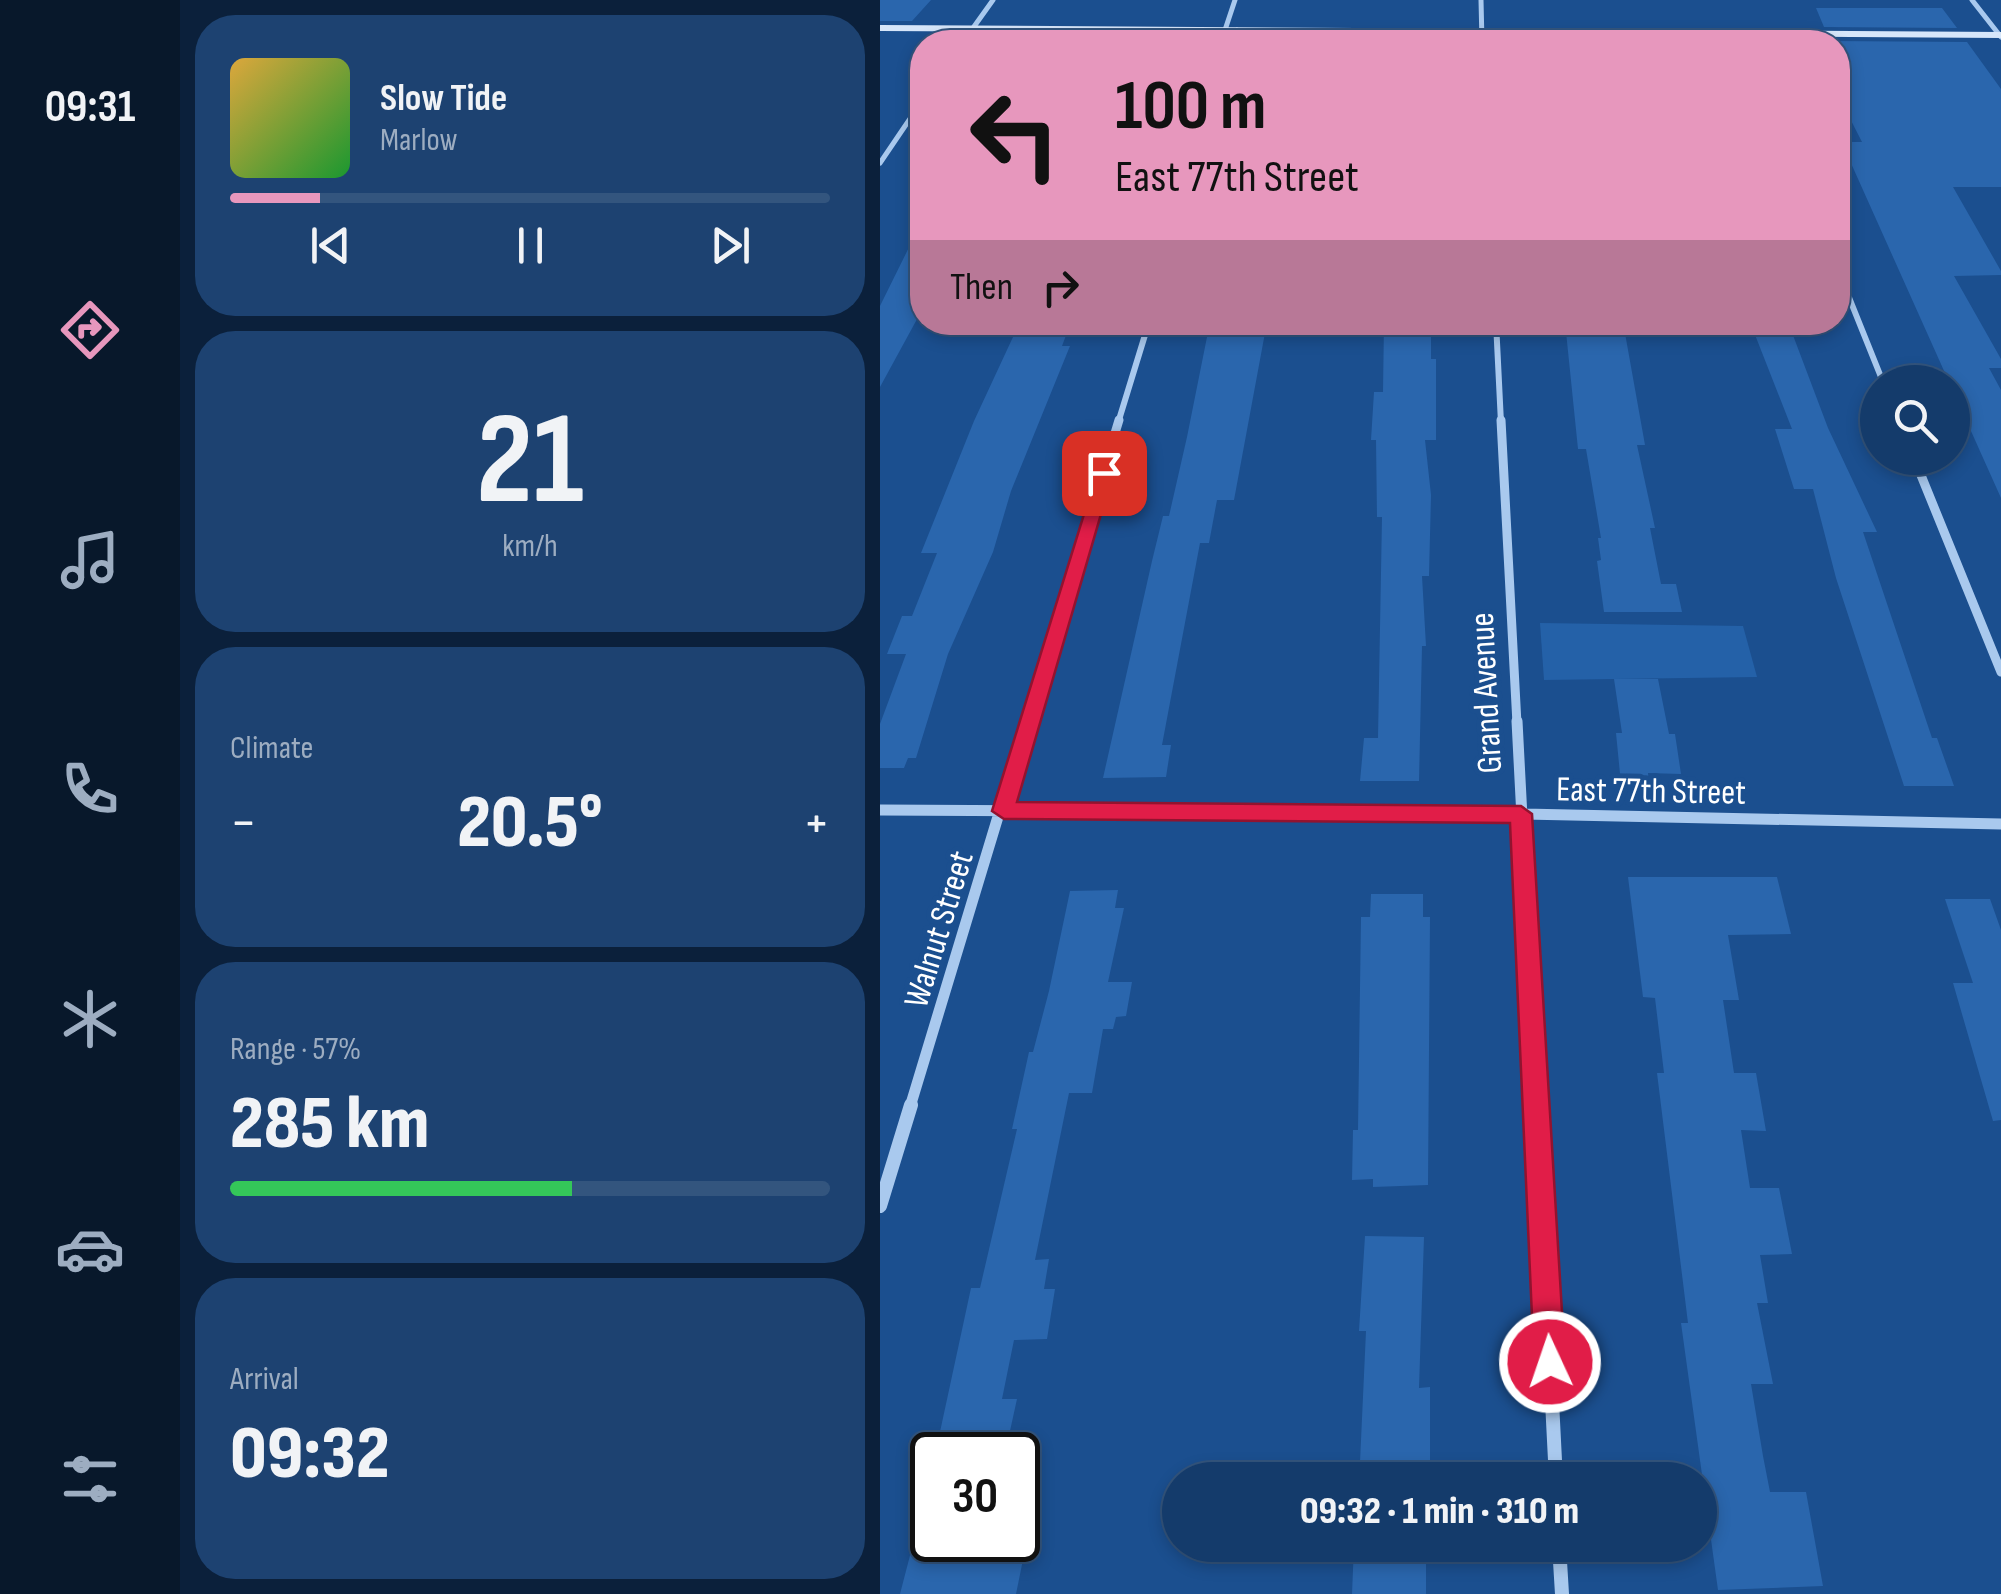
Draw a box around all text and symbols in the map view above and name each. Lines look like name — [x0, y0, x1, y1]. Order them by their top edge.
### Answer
text: 100 m — [1115, 65, 1266, 149]
icon: left — [950, 70, 1080, 200]
text: Slow Tide — [380, 76, 507, 121]
text: 09:31 — [45, 80, 135, 135]
text: Marlow — [380, 121, 458, 160]
text: East 77th Street — [1115, 150, 1359, 205]
icon: previous — [303, 218, 358, 273]
icon: pause — [503, 218, 558, 273]
icon: next — [703, 218, 758, 273]
icon: right — [1033, 260, 1088, 315]
text: Then — [950, 265, 1013, 310]
icon: directions — [55, 295, 125, 365]
map controls — [1860, 365, 1970, 475]
button: search — [1860, 365, 1970, 475]
text: 21 — [476, 384, 584, 540]
pin — [1062, 431, 1147, 516]
icon: arrive — [1077, 446, 1132, 501]
icon: music — [55, 525, 125, 595]
text: km/h — [502, 527, 558, 566]
street label: Grand Avenue — [1461, 611, 1512, 775]
text: Climate — [230, 729, 313, 768]
icon: phone — [55, 754, 125, 824]
street label: East 77th Street — [1556, 768, 1746, 815]
text: 20.5° — [457, 778, 603, 869]
text: − — [230, 790, 257, 857]
text: + — [803, 790, 830, 857]
street label: Walnut Street — [895, 846, 984, 1013]
icon: climate — [55, 984, 125, 1054]
text: Range · 57% — [230, 1030, 361, 1069]
text: 285 km — [230, 1079, 429, 1170]
icon: car — [55, 1214, 125, 1284]
position arrow — [1498, 1310, 1602, 1414]
text: Arrival — [230, 1360, 299, 1399]
text: 09:32 — [230, 1409, 390, 1500]
speed limit sign: 30 — [910, 1432, 1040, 1562]
icon: filters — [55, 1444, 125, 1514]
text: 09:32 · 1 min · 310 m — [1300, 1489, 1579, 1534]

